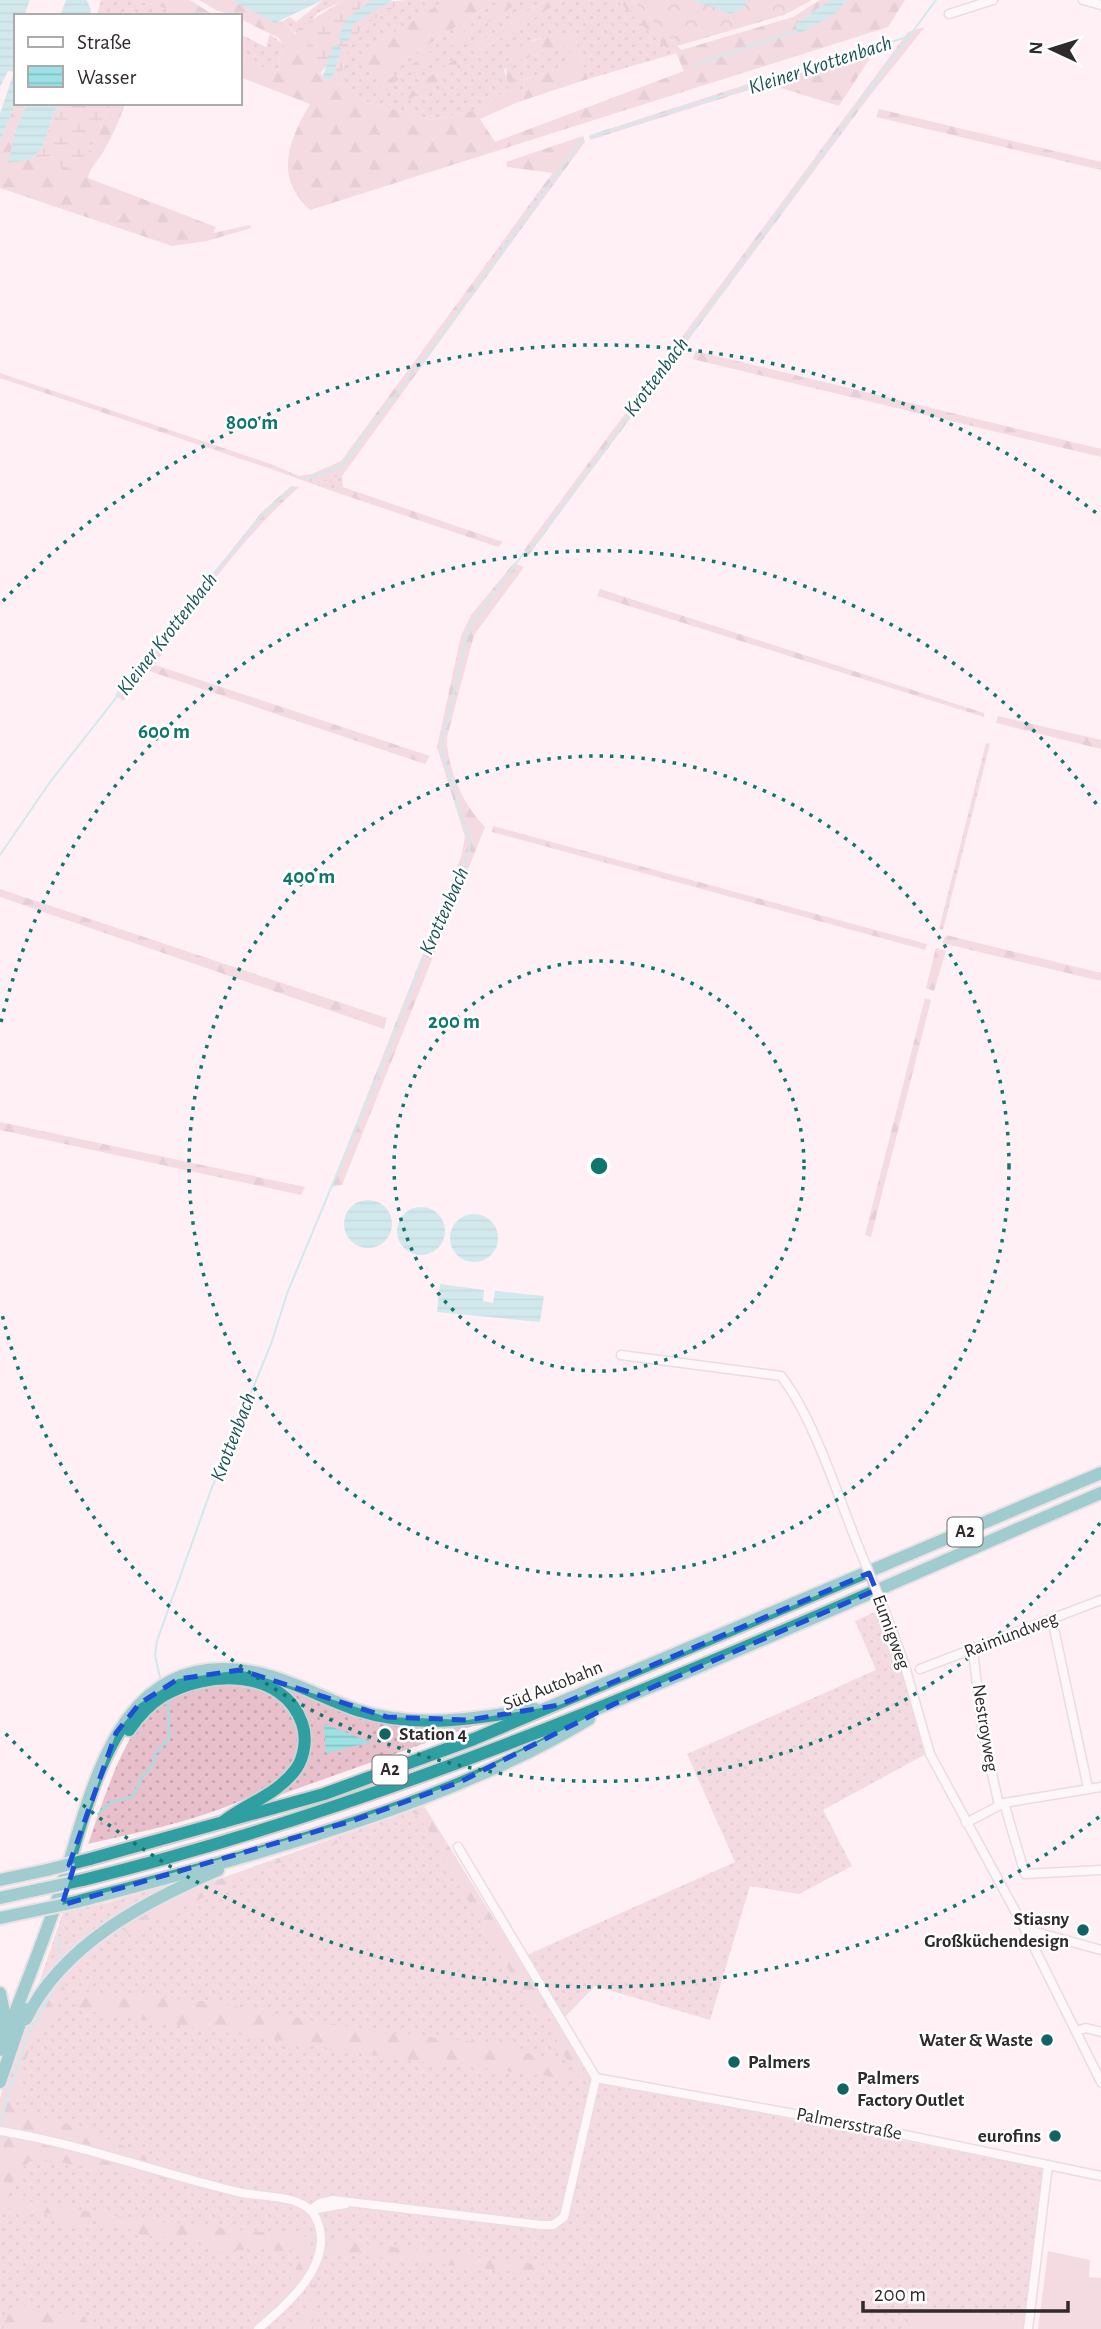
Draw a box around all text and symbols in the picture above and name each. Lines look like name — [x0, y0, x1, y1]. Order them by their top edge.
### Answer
legend — [14, 14, 242, 105]
north arrow — [1017, 14, 1087, 84]
text: Straße — [77, 32, 131, 53]
water label: Kleiner Krottenbach — [746, 32, 894, 98]
text: N — [1027, 41, 1046, 55]
text: Wasser — [77, 67, 137, 88]
water label: Krottenbach — [620, 334, 692, 420]
text: 800 m — [226, 412, 278, 433]
water label: Kleiner Krottenbach — [113, 569, 221, 699]
text: 600 m — [138, 721, 190, 742]
water label: Krottenbach — [415, 864, 473, 958]
text: 400 m — [283, 866, 335, 887]
text: 200 m — [428, 1011, 480, 1032]
centre of rings — [587, 1154, 611, 1178]
water label: Krottenbach — [207, 1390, 259, 1484]
road number: A2 — [948, 1518, 982, 1546]
street label: Eumigweg — [869, 1592, 913, 1672]
street label: Raimundweg — [962, 1608, 1061, 1661]
street label: Süd Autobahn — [501, 1658, 605, 1714]
street label: Nestroyweg — [969, 1683, 1001, 1774]
place label: Station 4 — [399, 1725, 468, 1744]
marker: Station 4 — [377, 1726, 393, 1742]
road number: A2 — [372, 1756, 408, 1784]
place label: Stiasny Großküchendesign — [924, 1910, 1069, 1951]
marker: Stiasny Großküchendesign — [1075, 1922, 1091, 1938]
place label: Water & Waste — [919, 2031, 1033, 2050]
marker: Water & Waste — [1039, 2032, 1055, 2048]
place label: Palmers — [748, 2053, 810, 2072]
marker: Palmers — [726, 2054, 742, 2070]
place label: Palmers Factory Outlet — [857, 2069, 965, 2110]
marker: Palmers Factory Outlet — [835, 2081, 851, 2097]
street label: Palmersstraße — [795, 2104, 903, 2144]
place label: eurofins — [978, 2127, 1041, 2146]
marker: eurofins — [1047, 2128, 1063, 2144]
scale bar — [863, 2270, 1068, 2314]
text: 200 m — [874, 2284, 926, 2305]

